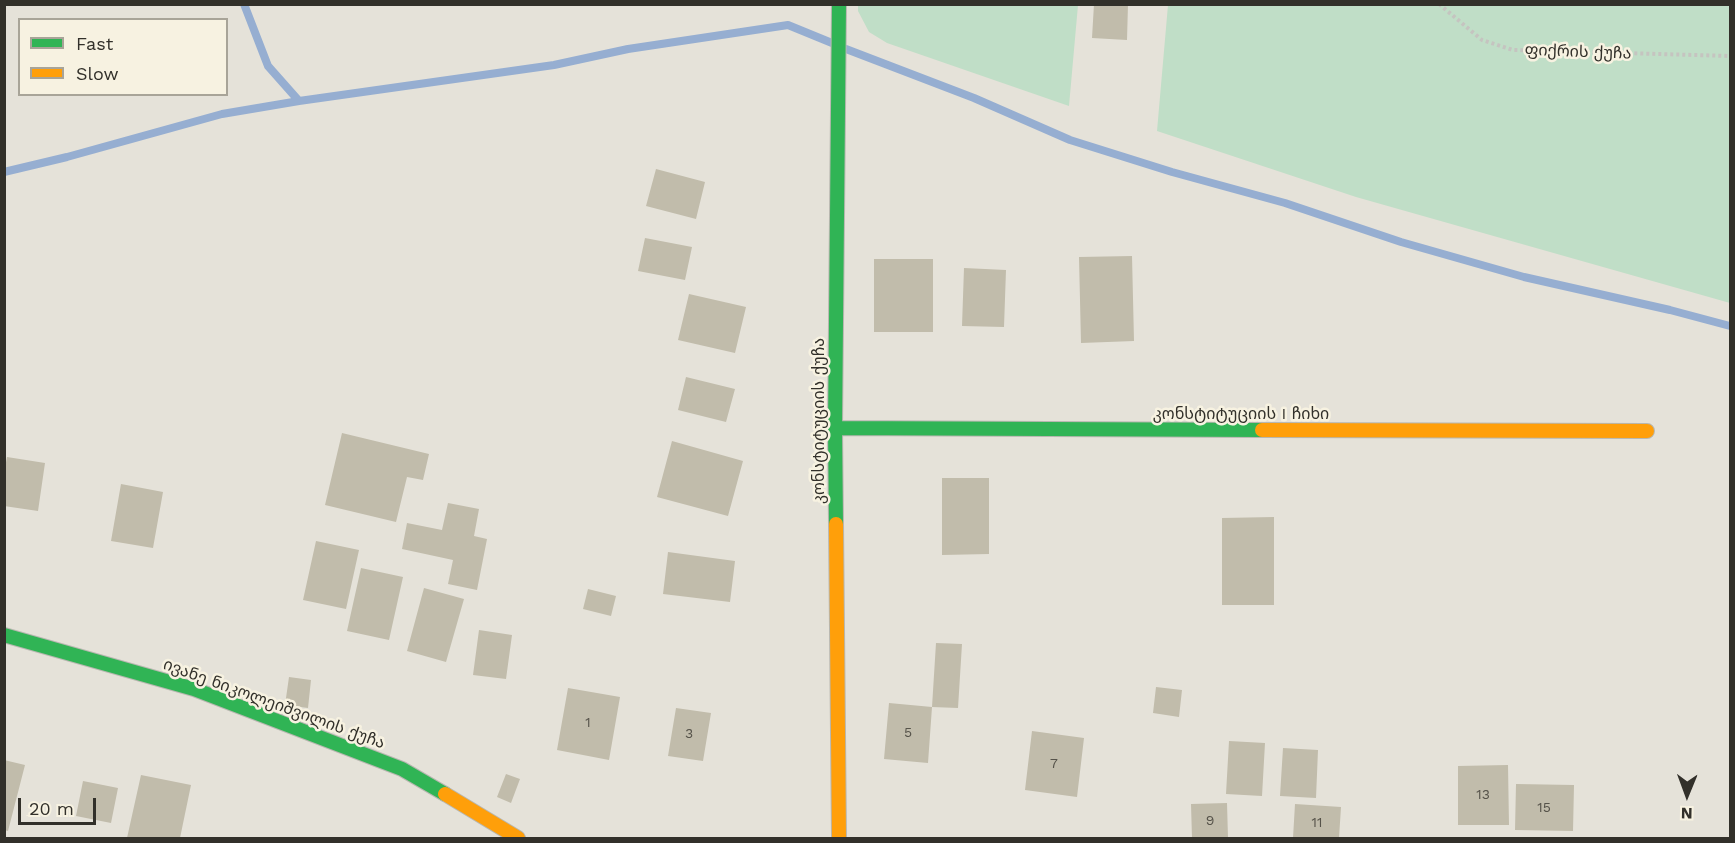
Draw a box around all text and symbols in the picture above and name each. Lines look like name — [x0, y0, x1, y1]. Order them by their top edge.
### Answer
legend — [18, 18, 228, 96]
text: Fast — [76, 33, 113, 54]
street label: ფიქრის ქუჩა — [1524, 41, 1632, 63]
text: Slow — [76, 63, 119, 84]
street label: კონსტიტუციის ქუჩა — [809, 338, 829, 504]
street label: კონსტიტუციის I ჩიხი — [1153, 404, 1329, 424]
street label: ივანე ნიკოლეიშვილის ქუჩა — [160, 655, 388, 753]
house number: 1 — [585, 715, 591, 731]
house number: 5 — [904, 725, 912, 741]
house number: 3 — [685, 726, 693, 742]
house number: 7 — [1050, 756, 1058, 772]
north arrow — [1657, 765, 1717, 825]
scale bar — [21, 786, 99, 824]
house number: 13 — [1476, 787, 1490, 803]
text: 20 m — [29, 798, 74, 819]
house number: 15 — [1537, 800, 1551, 816]
text: N — [1681, 804, 1693, 823]
house number: 9 — [1206, 813, 1214, 829]
house number: 11 — [1312, 815, 1322, 831]

